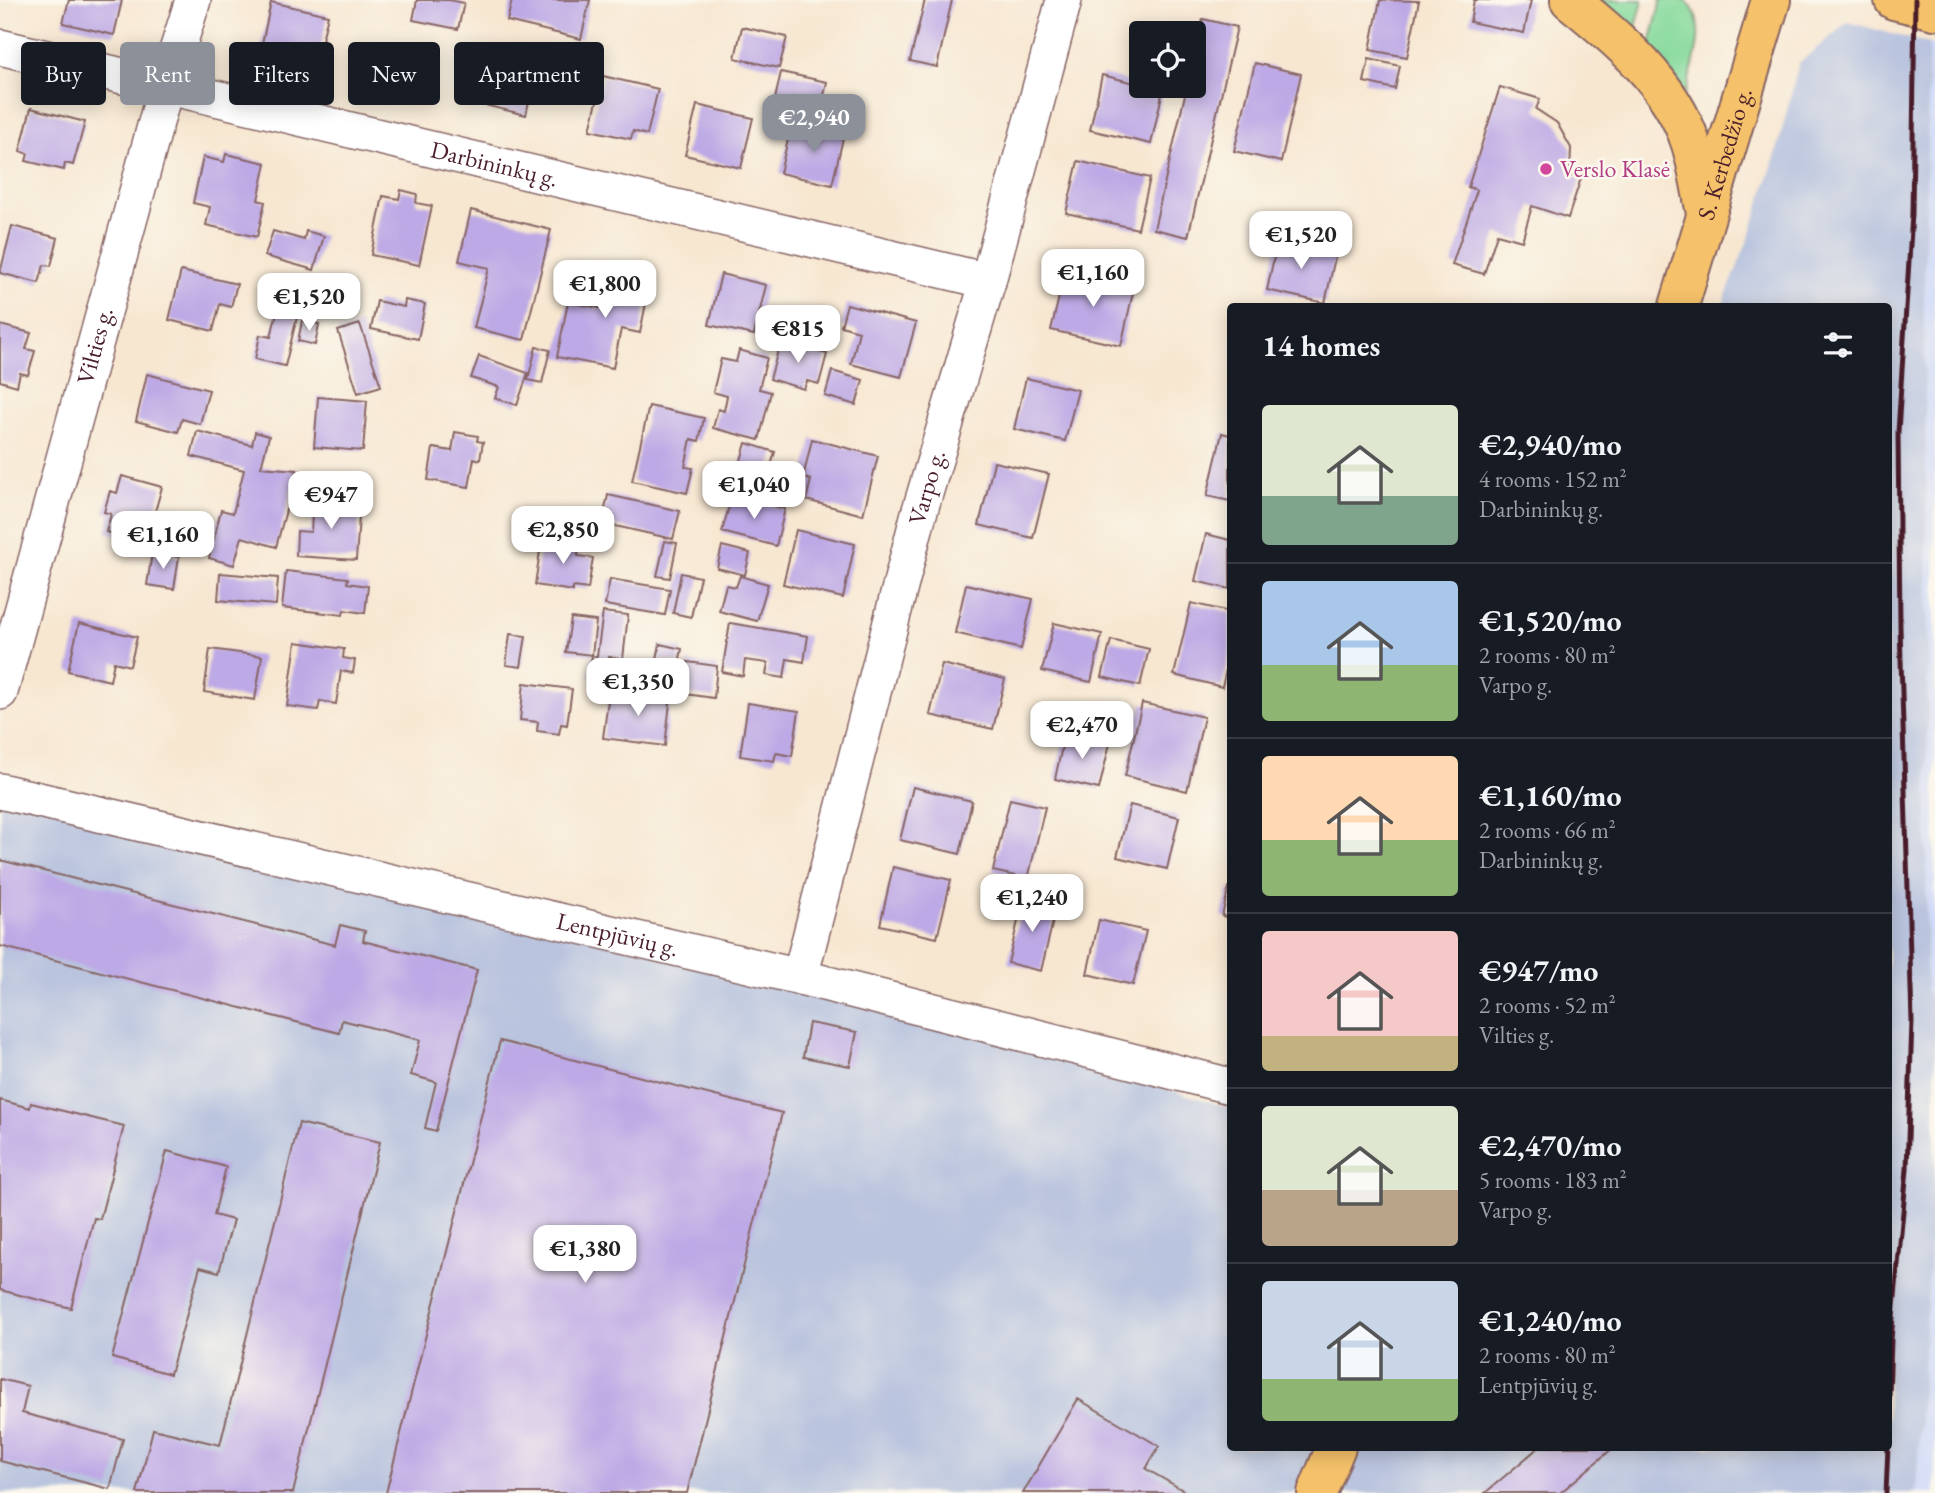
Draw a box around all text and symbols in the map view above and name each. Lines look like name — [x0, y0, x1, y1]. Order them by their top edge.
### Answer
map controls — [1129, 21, 1206, 98]
button: locate — [1129, 21, 1206, 98]
chip: Buy — [21, 42, 106, 105]
chip: Rent — [120, 42, 215, 105]
chip: Filters — [229, 42, 334, 105]
chip: New — [348, 42, 440, 105]
chip: Apartment — [454, 42, 604, 105]
street label: S. Kerbedžio g. — [1690, 84, 1759, 223]
pin: €2,940 — [757, 94, 871, 154]
text: €2,940 — [778, 102, 850, 132]
street label: Darbininkų g. — [428, 134, 561, 194]
place label: Verslo Klasė — [1560, 153, 1670, 184]
marker: Verslo Klasė — [1538, 161, 1554, 177]
pin: €1,520 — [1244, 212, 1358, 271]
text: €1,520 — [1265, 219, 1337, 249]
pin: €1,160 — [1036, 250, 1150, 309]
text: €1,160 — [1057, 257, 1129, 287]
pin: €1,800 — [548, 260, 662, 320]
text: €1,800 — [569, 268, 641, 298]
pin: €1,520 — [252, 274, 366, 333]
text: €1,520 — [273, 281, 345, 311]
street label: Vilties g. — [69, 304, 120, 388]
pin: €815 — [757, 306, 839, 365]
text: €815 — [771, 313, 825, 343]
text: 14 homes — [1262, 326, 1380, 365]
icon: filters — [1819, 326, 1857, 364]
text: €2,940/mo — [1479, 425, 1622, 464]
icon: home — [1318, 433, 1402, 517]
street label: Varpo g. — [901, 446, 952, 528]
pin: €1,040 — [697, 462, 811, 521]
text: 4 rooms · 152 m² — [1479, 464, 1627, 494]
text: €1,040 — [718, 469, 790, 499]
pin: €947 — [290, 472, 372, 531]
text: €947 — [304, 479, 358, 509]
text: Darbininkų g. — [1479, 494, 1603, 524]
pin: €2,850 — [506, 506, 620, 566]
pin: €1,160 — [106, 512, 220, 571]
text: €2,850 — [527, 514, 599, 544]
text: €1,160 — [127, 519, 199, 549]
text: €1,520/mo — [1479, 601, 1622, 640]
icon: home — [1318, 609, 1402, 693]
text: 2 rooms · 80 m² — [1479, 640, 1616, 670]
pin: €1,350 — [581, 658, 695, 718]
text: €1,350 — [602, 666, 674, 696]
text: Varpo g. — [1479, 670, 1552, 700]
pin: €2,470 — [1025, 702, 1139, 761]
text: €2,470 — [1046, 709, 1118, 739]
text: €1,160/mo — [1479, 776, 1622, 815]
icon: home — [1318, 784, 1402, 868]
text: 2 rooms · 66 m² — [1479, 815, 1616, 845]
text: Darbininkų g. — [1479, 845, 1603, 875]
pin: €1,240 — [975, 874, 1089, 934]
text: €1,240 — [996, 882, 1068, 912]
street label: Lentpjūvių g. — [554, 905, 682, 963]
text: €947/mo — [1479, 951, 1598, 990]
icon: home — [1318, 959, 1402, 1043]
text: 2 rooms · 52 m² — [1479, 990, 1616, 1020]
text: Vilties g. — [1479, 1020, 1554, 1050]
text: €2,470/mo — [1479, 1126, 1622, 1165]
icon: home — [1318, 1134, 1402, 1218]
text: 5 rooms · 183 m² — [1479, 1165, 1627, 1195]
text: Varpo g. — [1479, 1195, 1552, 1225]
pin: €1,380 — [528, 1226, 642, 1285]
text: €1,380 — [549, 1233, 621, 1263]
text: €1,240/mo — [1479, 1301, 1622, 1340]
icon: home — [1318, 1309, 1402, 1393]
text: 2 rooms · 80 m² — [1479, 1340, 1616, 1370]
text: Lentpjūvių g. — [1479, 1370, 1598, 1400]

